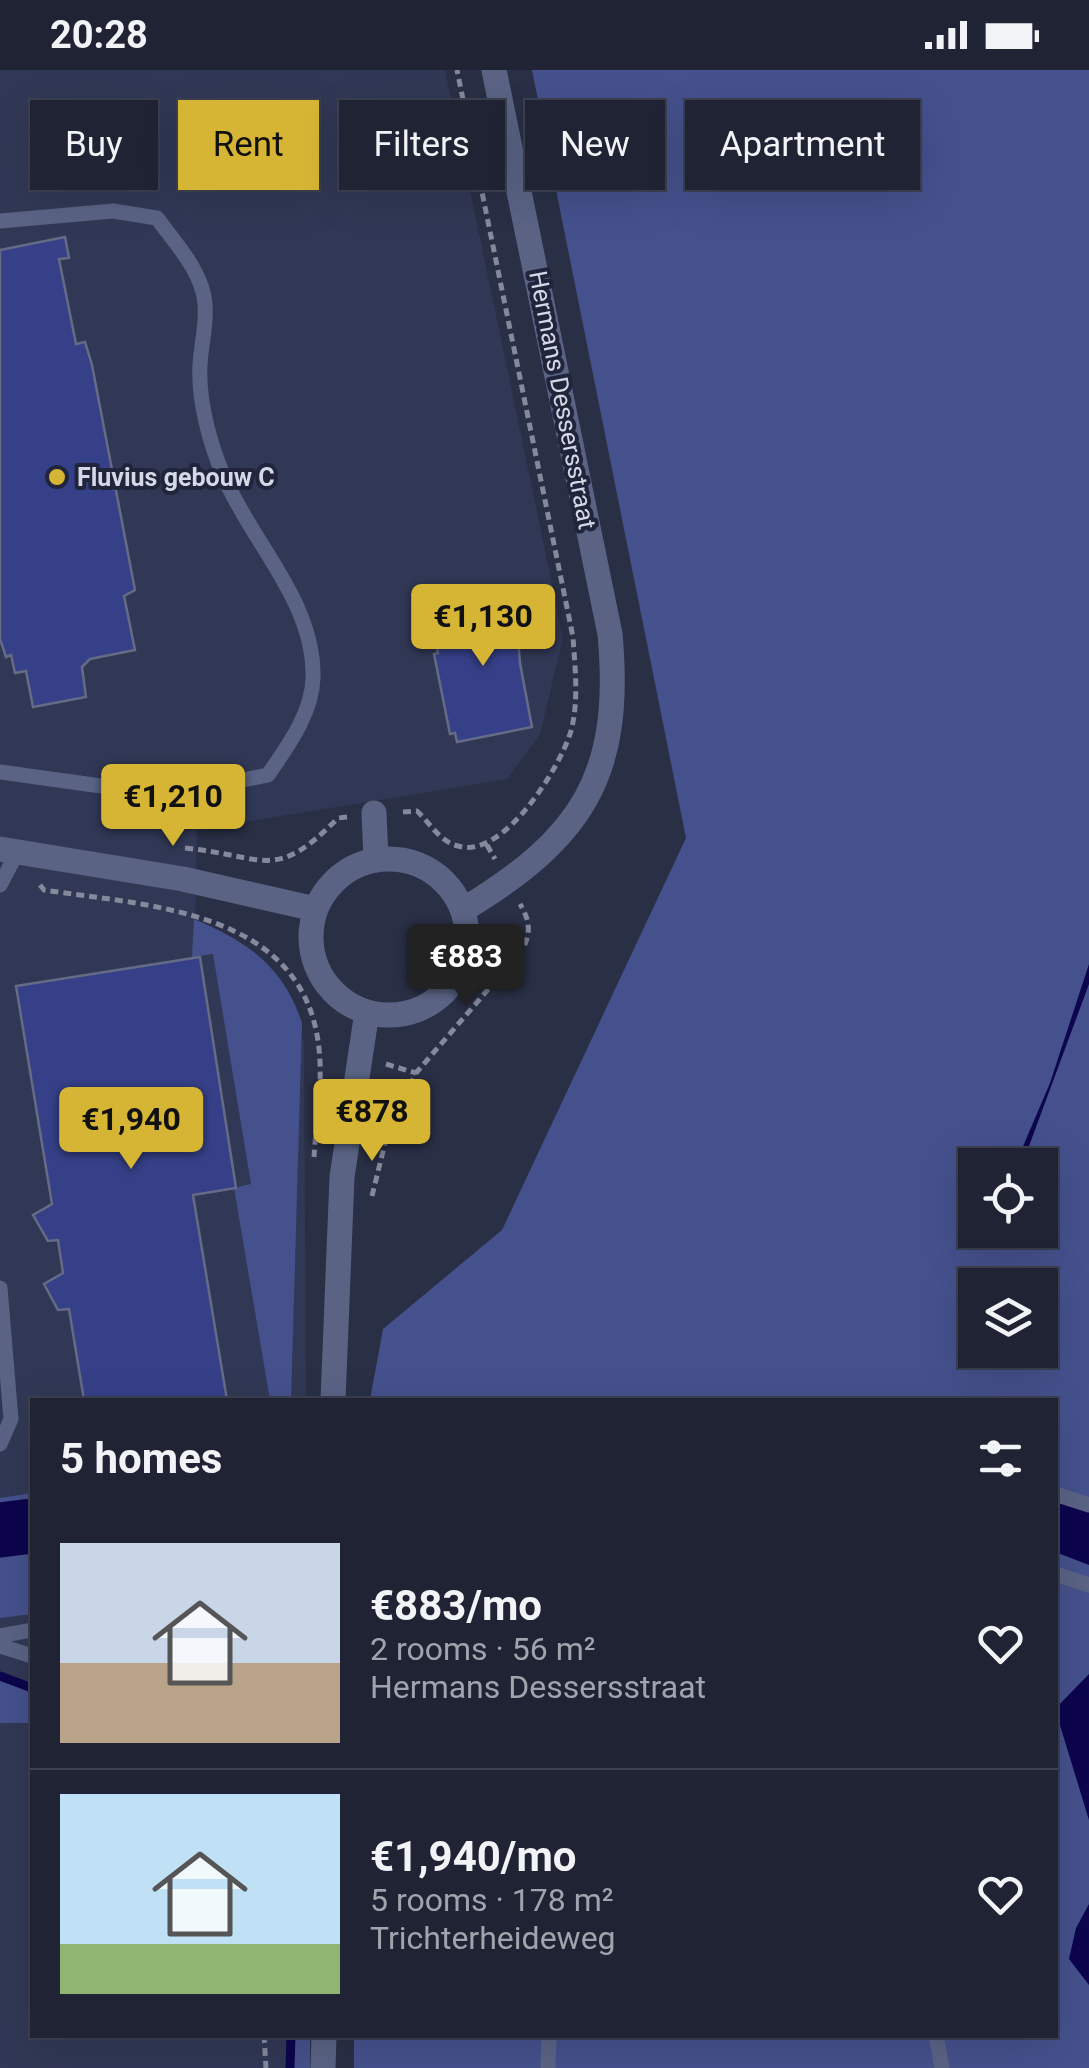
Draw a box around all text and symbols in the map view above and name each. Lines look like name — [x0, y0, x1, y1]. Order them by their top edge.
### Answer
text: 20:28 — [50, 13, 148, 57]
chip: Buy — [30, 100, 158, 190]
chip: Rent — [178, 100, 319, 190]
chip: Filters — [339, 100, 505, 190]
chip: New — [525, 100, 665, 190]
chip: Apartment — [685, 100, 920, 190]
street label: Hermans Dessersstraat — [523, 268, 602, 532]
place label: Fluvius gebouw C — [77, 463, 275, 492]
marker: Fluvius gebouw C — [46, 466, 68, 488]
pin: €1,130 — [402, 584, 564, 669]
text: €1,130 — [433, 597, 533, 635]
pin: €1,210 — [92, 764, 254, 849]
text: €1,210 — [123, 777, 223, 815]
pin: €883 — [407, 924, 525, 1009]
text: €883 — [429, 937, 503, 975]
pin: €878 — [313, 1079, 431, 1164]
pin: €1,940 — [50, 1087, 212, 1172]
text: €878 — [335, 1092, 409, 1130]
text: €1,940 — [81, 1100, 181, 1138]
map controls — [958, 1148, 1058, 1368]
button: locate — [958, 1148, 1058, 1248]
button: layers — [958, 1268, 1058, 1368]
icon: filters — [973, 1431, 1028, 1486]
text: 5 homes — [60, 1434, 222, 1483]
text: €883/mo — [370, 1581, 542, 1630]
icon: home — [140, 1583, 260, 1703]
icon: heart — [973, 1616, 1028, 1671]
text: 2 rooms · 56 m² — [370, 1630, 595, 1668]
text: Hermans Dessersstraat — [370, 1668, 706, 1706]
text: €1,940/mo — [370, 1832, 577, 1881]
icon: home — [140, 1834, 260, 1954]
icon: heart — [973, 1867, 1028, 1922]
text: 5 rooms · 178 m² — [370, 1881, 613, 1919]
text: Trichterheideweg — [370, 1919, 616, 1957]

